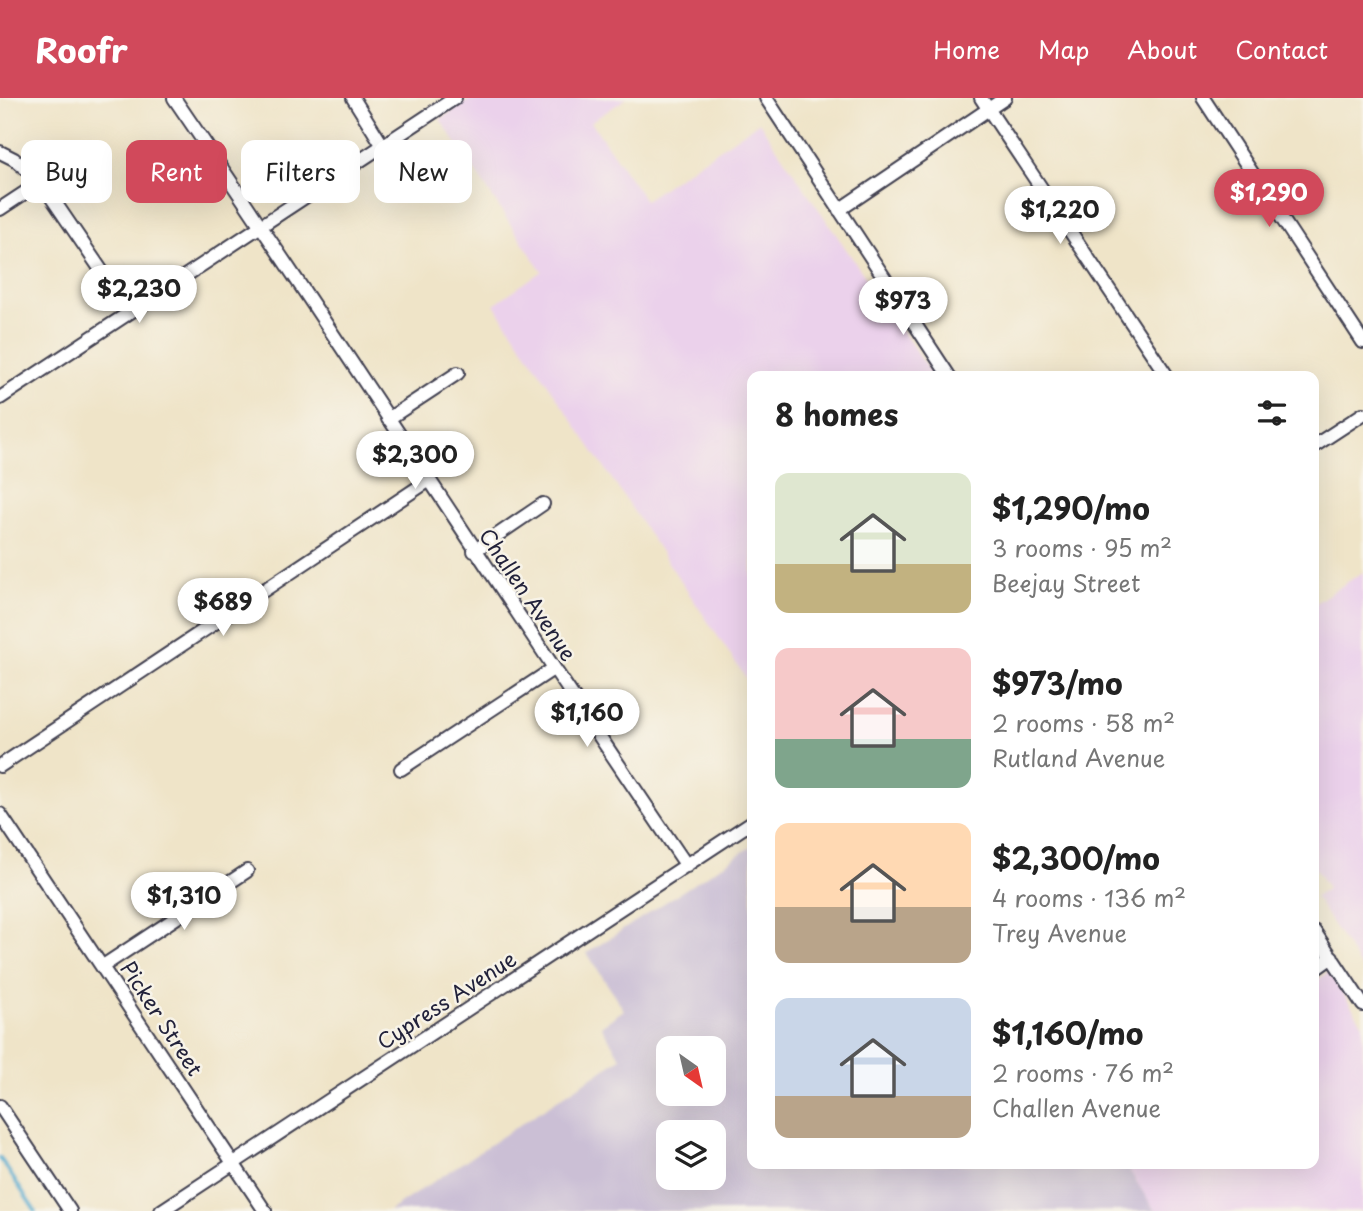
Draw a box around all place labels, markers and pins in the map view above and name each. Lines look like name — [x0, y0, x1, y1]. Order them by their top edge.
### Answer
pin: $1,290 — [1212, 170, 1326, 229]
pin: $1,220 — [1003, 186, 1117, 246]
pin: $2,230 — [82, 266, 196, 325]
pin: $973 — [862, 278, 944, 337]
pin: $2,300 — [358, 432, 472, 491]
pin: $689 — [182, 578, 264, 638]
pin: $1,160 — [530, 690, 644, 749]
pin: $1,310 — [127, 872, 241, 932]

